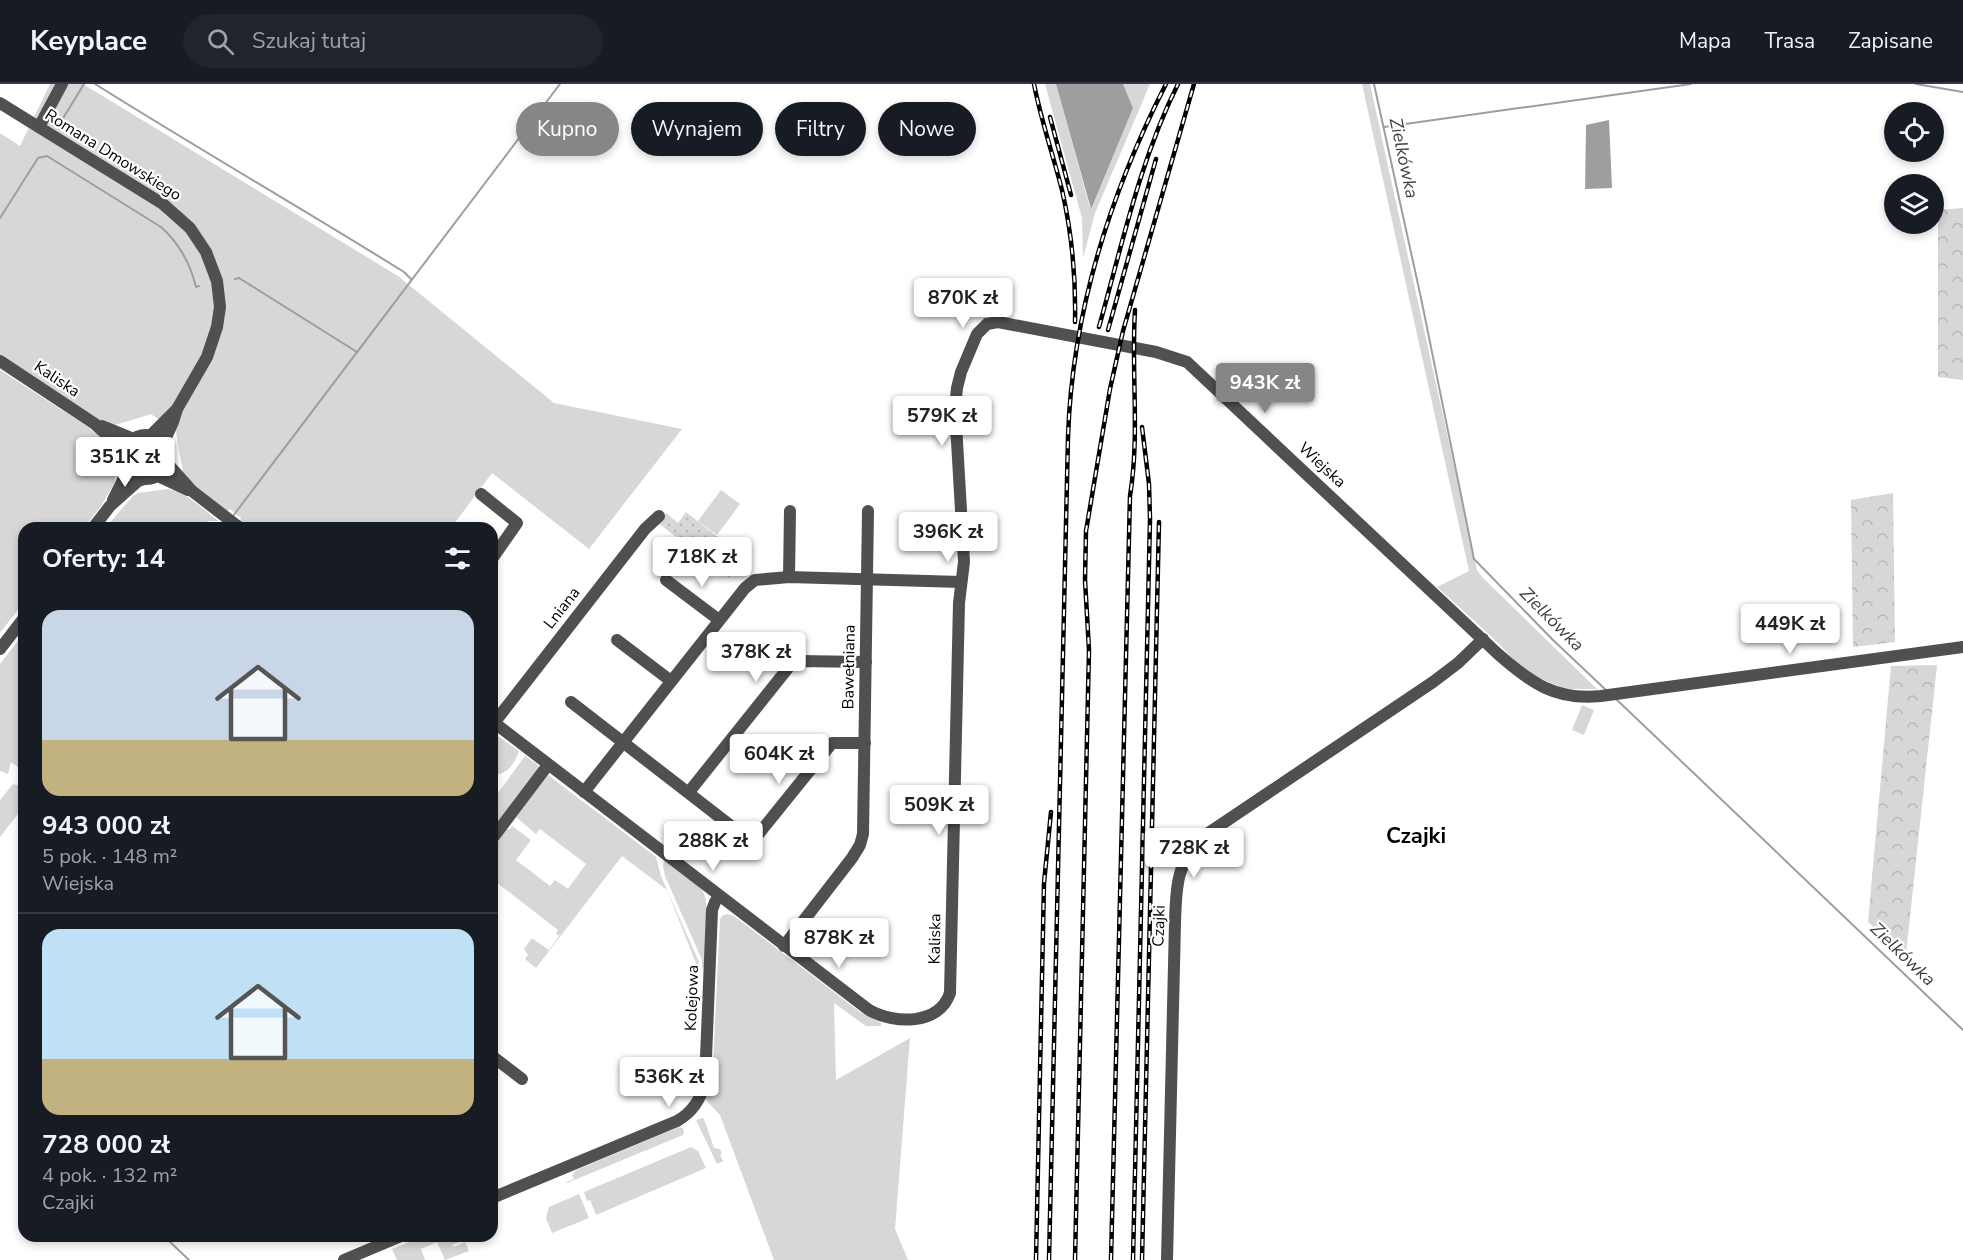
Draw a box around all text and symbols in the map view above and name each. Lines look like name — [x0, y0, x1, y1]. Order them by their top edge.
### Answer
search box — [183, 14, 603, 68]
text: Keyplace — [30, 22, 147, 60]
icon: search — [204, 25, 237, 58]
text: Szukaj tutaj — [252, 26, 366, 56]
text: Mapa — [1679, 27, 1731, 55]
text: Trasa — [1764, 27, 1815, 55]
text: Zapisane — [1848, 27, 1933, 55]
chip: Kupno — [516, 102, 619, 156]
chip: Wynajem — [631, 102, 763, 156]
chip: Filtry — [775, 102, 866, 156]
chip: Nowe — [878, 102, 976, 156]
map controls — [1884, 102, 1944, 234]
button: locate — [1884, 102, 1944, 162]
street label: Romana Dmowskiego — [41, 104, 186, 206]
water label: Zielkówka — [1384, 115, 1424, 201]
button: layers — [1884, 174, 1944, 234]
pin: 870K zł — [908, 278, 1018, 329]
text: 870K zł — [928, 284, 998, 311]
street label: Kaliska — [30, 356, 84, 402]
pin: 943K zł — [1210, 363, 1320, 414]
text: 943K zł — [1230, 369, 1300, 396]
pin: 579K zł — [887, 396, 997, 447]
text: 579K zł — [907, 402, 977, 429]
pin: 351K zł — [70, 437, 180, 488]
street label: Wiejska — [1293, 437, 1351, 493]
text: 351K zł — [90, 443, 160, 470]
pin: 396K zł — [893, 512, 1003, 563]
text: 396K zł — [913, 518, 983, 545]
pin: 718K zł — [647, 537, 757, 588]
text: Oferty: 14 — [42, 541, 165, 576]
icon: filters — [441, 542, 474, 575]
text: 718K zł — [667, 543, 737, 570]
street label: Lniana — [539, 582, 585, 634]
water label: Zielkówka — [1515, 582, 1589, 656]
pin: 449K zł — [1735, 604, 1845, 655]
text: 449K zł — [1755, 610, 1825, 637]
street label: Bawełniana — [837, 624, 861, 710]
pin: 378K zł — [701, 632, 811, 683]
text: 378K zł — [721, 638, 791, 665]
icon: home — [204, 649, 312, 757]
pin: 604K zł — [724, 734, 834, 785]
text: 604K zł — [744, 740, 814, 767]
pin: 509K zł — [884, 785, 994, 836]
text: 509K zł — [904, 791, 974, 818]
text: 943 000 zł — [42, 808, 170, 843]
pin: 288K zł — [658, 821, 768, 872]
district label: Czajki — [1386, 821, 1446, 851]
text: 288K zł — [678, 827, 748, 854]
pin: 728K zł — [1139, 828, 1249, 879]
text: 728K zł — [1159, 834, 1229, 861]
text: 5 pok. · 148 m² — [42, 843, 177, 870]
text: Wiejska — [42, 870, 114, 897]
street label: Czajki — [1147, 905, 1171, 947]
street label: Kaliska — [924, 913, 946, 965]
water label: Zielkówka — [1865, 917, 1941, 991]
pin: 878K zł — [784, 918, 894, 969]
text: 878K zł — [804, 924, 874, 951]
street label: Kolejowa — [680, 965, 704, 1031]
icon: home — [204, 968, 312, 1076]
pin: 536K zł — [614, 1057, 724, 1108]
text: 536K zł — [634, 1063, 704, 1090]
text: 728 000 zł — [42, 1127, 170, 1162]
text: 4 pok. · 132 m² — [42, 1162, 177, 1189]
text: Czajki — [42, 1189, 94, 1216]

